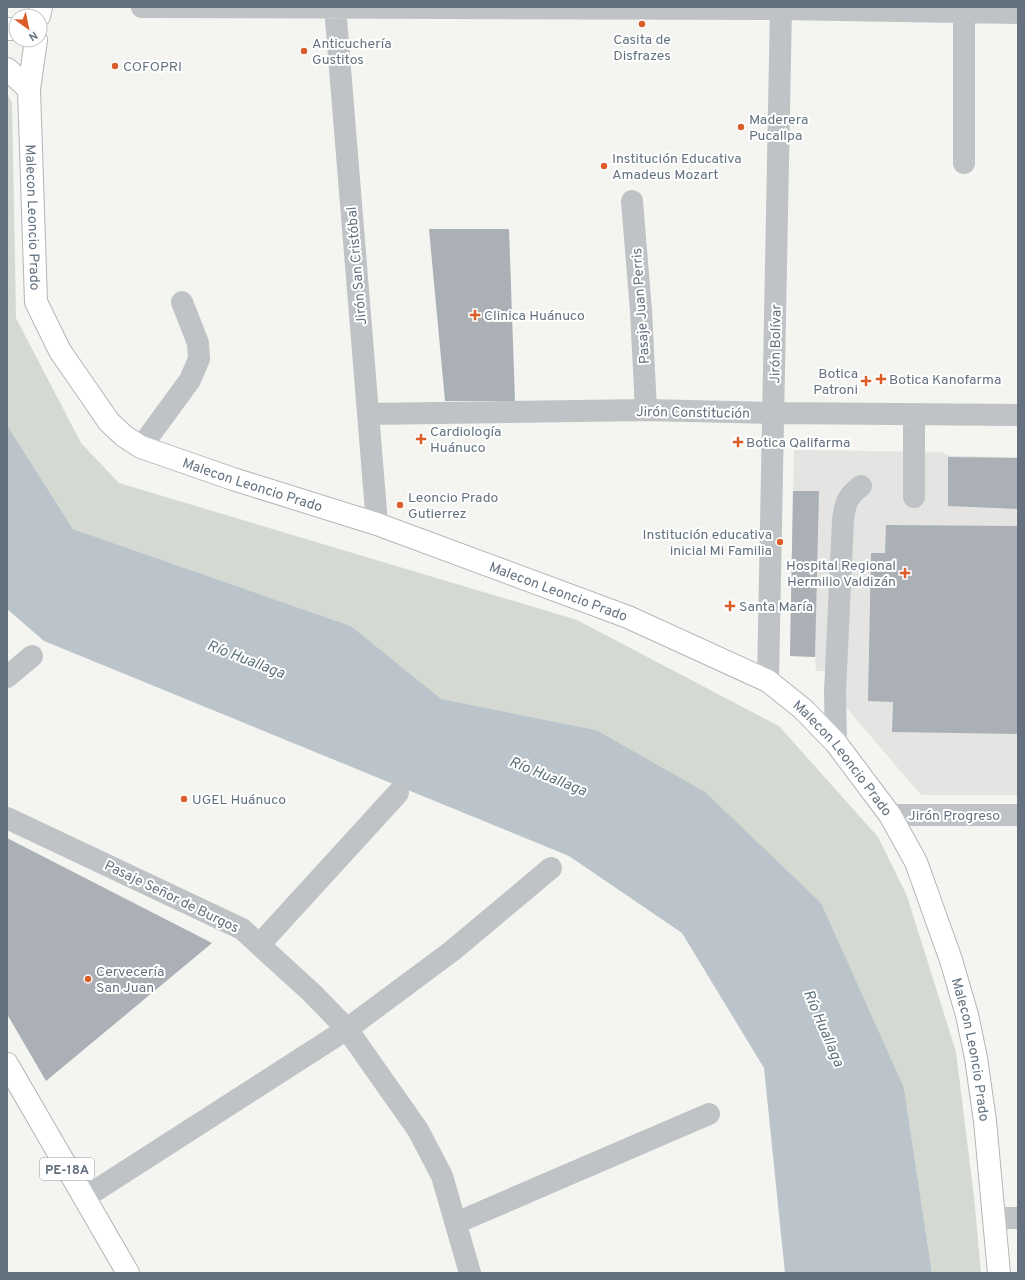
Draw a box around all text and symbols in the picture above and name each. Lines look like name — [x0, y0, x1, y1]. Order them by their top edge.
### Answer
north arrow — [8, 8, 48, 48]
marker: Casita de Disfrazes — [637, 19, 647, 29]
text: N — [26, 28, 40, 44]
place label: Casita de Disfrazes — [613, 32, 671, 65]
place label: Anticuchería Gustitos — [312, 36, 392, 69]
marker: Anticuchería Gustitos — [299, 46, 309, 56]
place label: COFOPRI — [123, 59, 182, 76]
marker: COFOPRI — [110, 61, 120, 71]
place label: Maderera Pucallpa — [749, 112, 808, 145]
marker: Maderera Pucallpa — [736, 122, 746, 132]
street label: Malecon Leoncio Prado — [21, 144, 43, 291]
place label: Institución Educativa Amadeus Mozart — [612, 151, 742, 184]
marker: Institución Educativa Amadeus Mozart — [599, 161, 609, 171]
street label: Jirón San Cristóbal — [344, 206, 371, 326]
street label: Pasaje Juan Perris — [629, 247, 654, 364]
street label: Jirón Bolívar — [767, 304, 786, 384]
place label: Clinica Huánuco — [484, 308, 585, 325]
marker: Clinica Huánuco — [469, 309, 481, 321]
place label: Botica Patroni — [813, 366, 858, 399]
place label: Botica Kanofarma — [889, 372, 1001, 389]
marker: Botica Kanofarma — [876, 374, 886, 384]
marker: Botica Patroni — [861, 376, 871, 386]
street label: Jirón Constitución — [636, 404, 750, 423]
place label: Cardiología Huánuco — [430, 424, 501, 457]
marker: Cardiología Huánuco — [415, 433, 427, 445]
place label: Botica Qalifarma — [746, 435, 850, 452]
marker: Botica Qalifarma — [733, 437, 743, 447]
street label: Malecon Leoncio Prado — [180, 455, 324, 516]
place label: Leoncio Prado Gutierrez — [408, 490, 499, 523]
marker: Leoncio Prado Gutierrez — [395, 500, 405, 510]
place label: Institución educativa inicial Mi Familia — [643, 527, 772, 560]
marker: Institución educativa inicial Mi Familia — [775, 537, 785, 547]
place label: Hospital Regional Hermilio Valdizán — [786, 558, 896, 591]
street label: Malecon Leoncio Prado — [486, 559, 630, 626]
marker: Hospital Regional Hermilio Valdizán — [899, 567, 911, 579]
place label: Santa María — [739, 599, 813, 616]
marker: Santa María — [724, 600, 736, 612]
water label: Río Huallaga — [204, 637, 287, 684]
street label: Malecon Leoncio Prado — [789, 697, 895, 820]
water label: Río Huallaga — [506, 753, 589, 802]
place label: UGEL Huánuco — [192, 792, 286, 809]
marker: UGEL Huánuco — [179, 794, 189, 804]
street label: Jirón Progreso — [908, 808, 1000, 825]
street label: Pasaje Señor de Burgos — [101, 857, 241, 937]
place label: Cervecería San Juan — [96, 964, 164, 997]
marker: Cervecería San Juan — [83, 974, 93, 984]
street label: Malecon Leoncio Prado — [947, 976, 992, 1123]
water label: Río Huallaga — [798, 987, 847, 1070]
road number: PE-18A — [40, 1158, 94, 1180]

